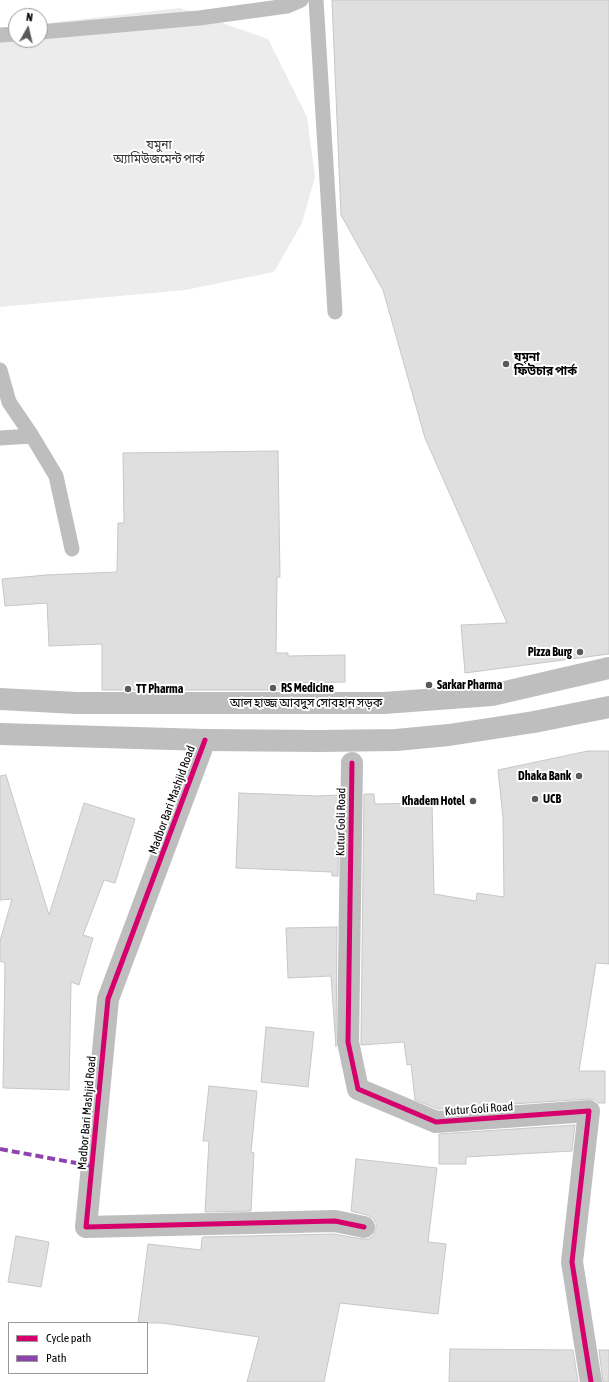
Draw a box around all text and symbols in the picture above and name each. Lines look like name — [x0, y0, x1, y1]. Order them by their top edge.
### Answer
north arrow — [8, 8, 48, 48]
text: N — [25, 11, 34, 24]
park label: যমুনা অ্যামিউজমেন্ট পার্ক — [113, 138, 205, 166]
place label: যমুনা ফিউচার পার্ক — [514, 350, 577, 378]
marker: যমুনা ফিউচার পার্ক — [501, 359, 511, 369]
place label: Pizza Burg — [528, 645, 572, 659]
marker: Pizza Burg — [575, 647, 585, 657]
place label: Sarkar Pharma — [437, 678, 502, 692]
marker: Sarkar Pharma — [424, 680, 434, 690]
place label: RS Medicine — [281, 681, 334, 695]
place label: TT Pharma — [136, 682, 183, 696]
marker: RS Medicine — [268, 683, 278, 693]
marker: TT Pharma — [123, 684, 133, 694]
street label: আল হাজ্জ আবদুস সোবহান সড়ক — [230, 696, 382, 710]
street label: Madbor Bari Mashjid Road — [146, 744, 198, 856]
place label: Dhaka Bank — [518, 769, 571, 783]
marker: Dhaka Bank — [574, 771, 584, 781]
street label: Kutur Goli Road — [333, 788, 349, 856]
place label: UCB — [543, 792, 561, 806]
place label: Khadem Hotel — [402, 794, 465, 808]
marker: UCB — [530, 794, 540, 804]
marker: Khadem Hotel — [468, 796, 478, 806]
street label: Madbor Bari Mashjid Road — [75, 1055, 99, 1171]
street label: Kutur Goli Road — [444, 1099, 514, 1119]
legend — [8, 1322, 148, 1374]
text: Cycle path — [46, 1331, 91, 1345]
text: Path — [46, 1351, 67, 1365]

